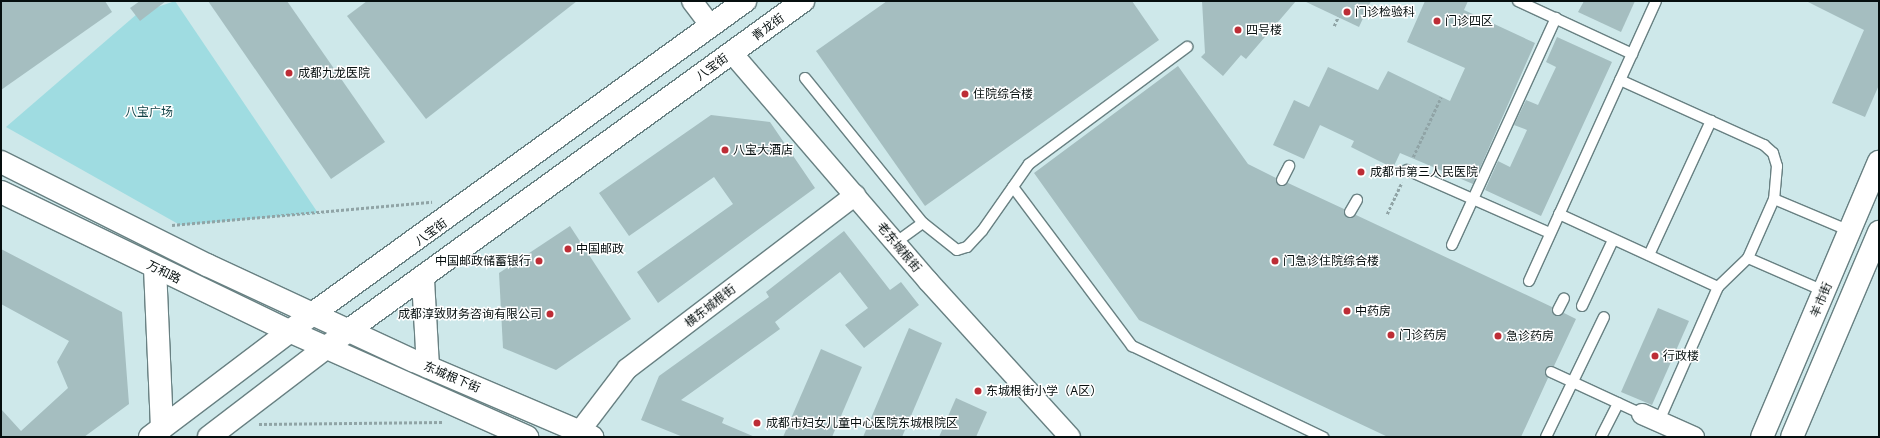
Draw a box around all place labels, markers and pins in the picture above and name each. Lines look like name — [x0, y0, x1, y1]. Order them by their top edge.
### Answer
place label: 门诊检验科 — [1355, 5, 1415, 19]
marker: 门诊检验科 — [1342, 7, 1352, 17]
place label: 门诊四区 — [1445, 14, 1493, 28]
marker: 门诊四区 — [1432, 16, 1442, 26]
place label: 四号楼 — [1246, 23, 1282, 37]
marker: 四号楼 — [1233, 25, 1243, 35]
place label: 成都九龙医院 — [298, 66, 370, 80]
marker: 成都九龙医院 — [283, 67, 295, 79]
place label: 住院综合楼 — [973, 87, 1033, 101]
marker: 住院综合楼 — [960, 89, 970, 99]
place label: 八宝大酒店 — [733, 143, 793, 157]
marker: 八宝大酒店 — [720, 145, 730, 155]
place label: 成都市第三人民医院 — [1370, 165, 1478, 179]
marker: 成都市第三人民医院 — [1355, 166, 1367, 178]
place label: 中国邮政 — [576, 242, 624, 256]
marker: 中国邮政 — [563, 244, 573, 254]
place label: 中国邮政储蓄银行 — [435, 254, 531, 268]
place label: 门急诊住院综合楼 — [1283, 254, 1379, 268]
marker: 中国邮政储蓄银行 — [534, 256, 544, 266]
marker: 门急诊住院综合楼 — [1270, 256, 1280, 266]
place label: 中药房 — [1355, 304, 1391, 318]
marker: 中药房 — [1342, 306, 1352, 316]
place label: 成都淳致财务咨询有限公司 — [398, 307, 542, 321]
marker: 成都淳致财务咨询有限公司 — [545, 309, 555, 319]
place label: 门诊药房 — [1399, 328, 1447, 342]
place label: 急诊药房 — [1506, 329, 1554, 343]
marker: 门诊药房 — [1386, 330, 1396, 340]
marker: 急诊药房 — [1493, 331, 1503, 341]
place label: 行政楼 — [1663, 349, 1699, 363]
marker: 行政楼 — [1650, 351, 1660, 361]
place label: 东城根街小学（A区） — [986, 384, 1102, 398]
marker: 东城根街小学（A区） — [973, 386, 983, 396]
place label: 成都市妇女儿童中心医院东城根院区 — [766, 416, 958, 430]
marker: 成都市妇女儿童中心医院东城根院区 — [751, 417, 763, 429]

